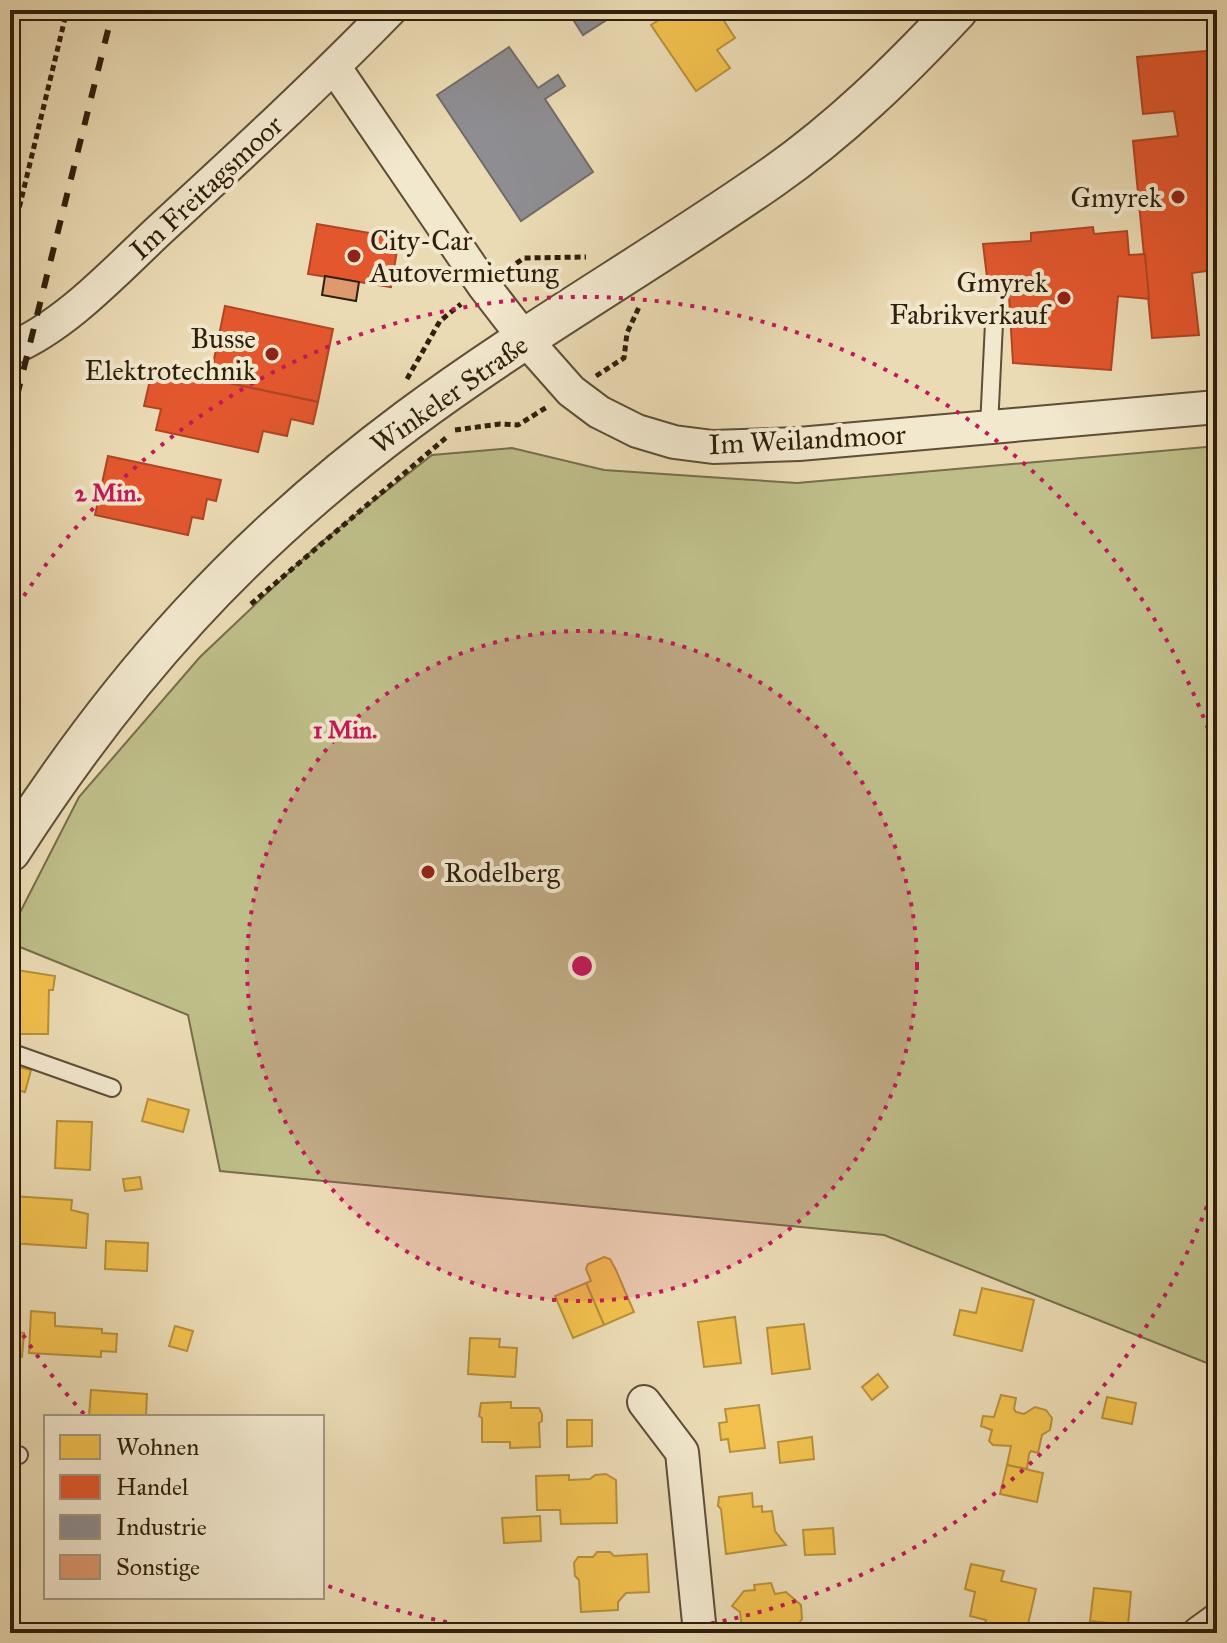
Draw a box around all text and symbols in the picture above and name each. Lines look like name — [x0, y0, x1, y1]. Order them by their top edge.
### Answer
street label: Im Freitagsmoor — [123, 107, 290, 267]
place label: Gmyrek — [1071, 180, 1162, 215]
marker: Gmyrek — [1169, 188, 1187, 206]
place label: City-Car Autovermietung — [369, 223, 559, 290]
marker: City-Car Autovermietung — [345, 247, 363, 265]
place label: Gmyrek Fabrikverkauf — [890, 265, 1053, 332]
marker: Gmyrek Fabrikverkauf — [1055, 289, 1073, 307]
place label: Busse Elektrotechnik — [85, 321, 256, 388]
street label: Winkeler Straße — [364, 327, 535, 462]
marker: Busse Elektrotechnik — [263, 345, 281, 363]
street label: Im Weilandmoor — [708, 417, 907, 462]
text: 2 Min. — [75, 478, 141, 508]
text: 1 Min. — [313, 715, 377, 745]
place label: Rodelberg — [444, 855, 561, 890]
marker: Rodelberg — [419, 863, 437, 881]
centre of rings — [568, 952, 596, 980]
legend — [44, 1415, 324, 1599]
text: Wohnen — [116, 1432, 199, 1462]
text: Handel — [116, 1472, 189, 1502]
text: Industrie — [116, 1512, 207, 1542]
text: Sonstige — [116, 1552, 200, 1582]

